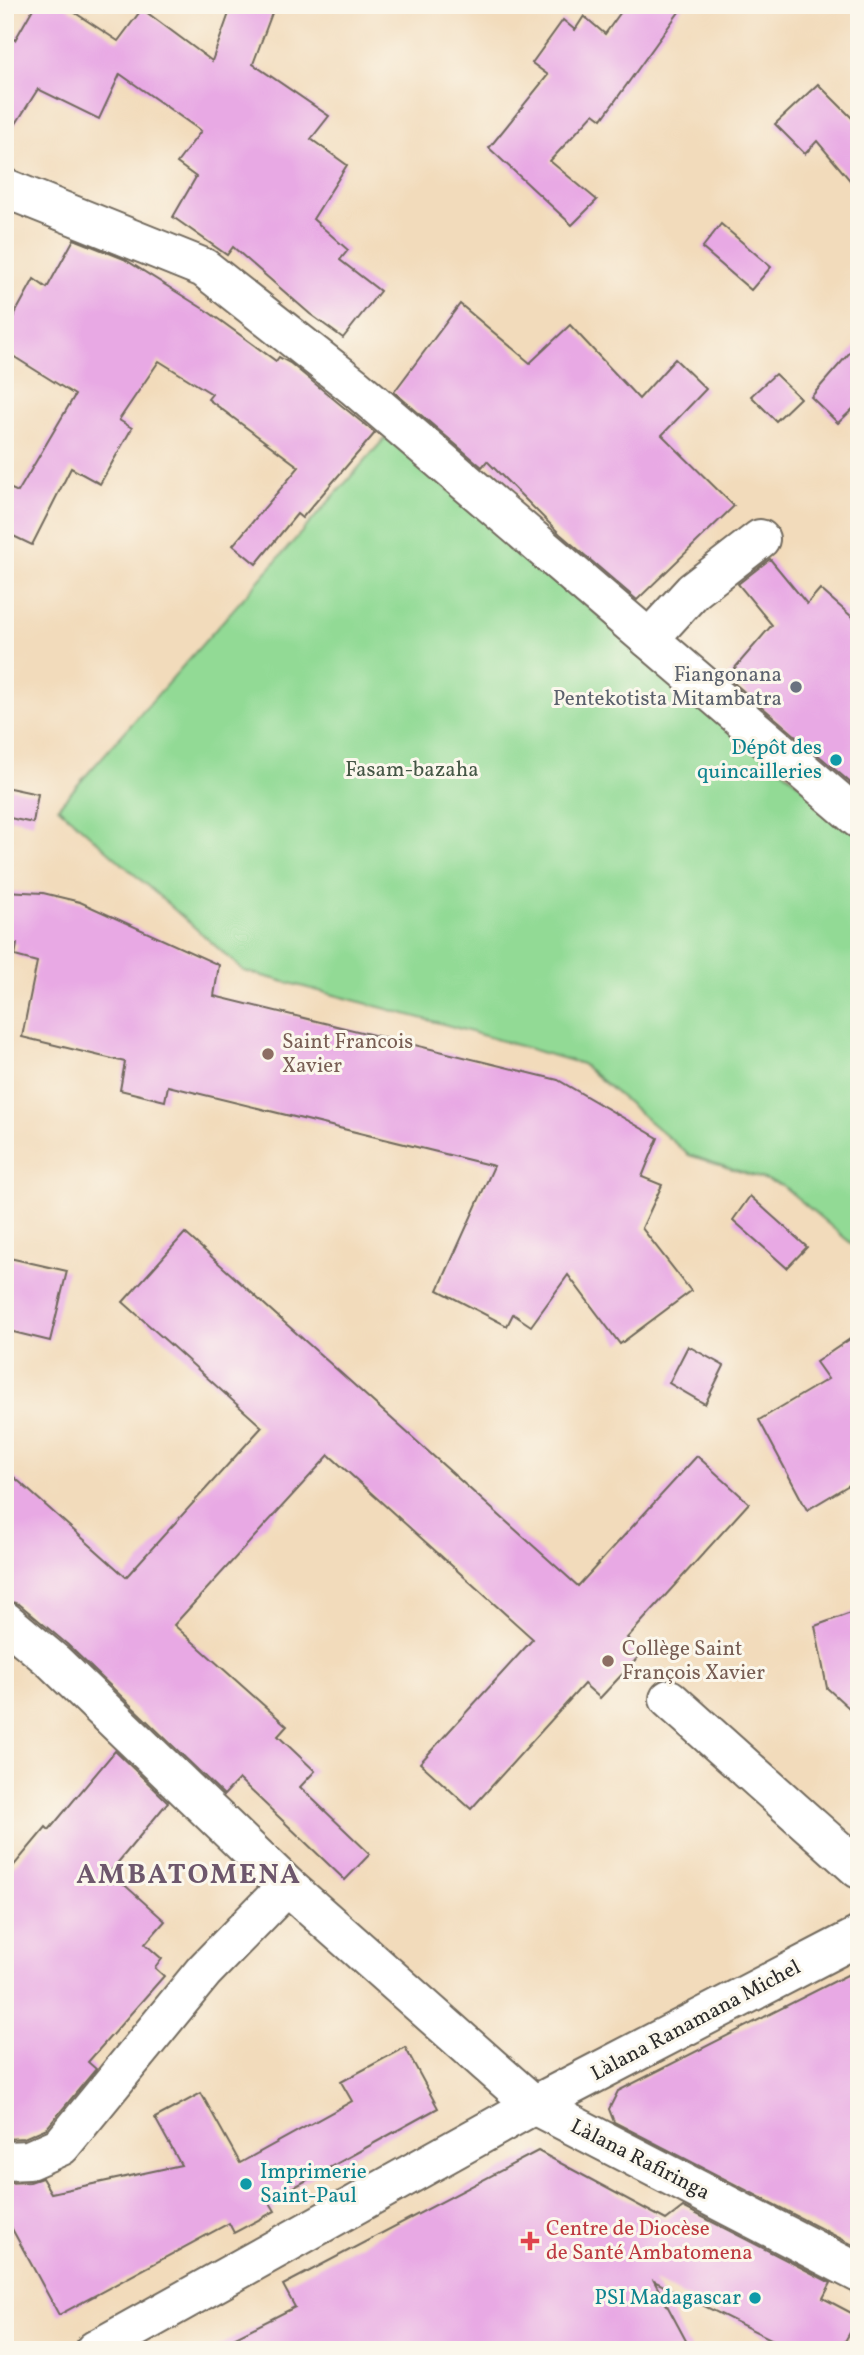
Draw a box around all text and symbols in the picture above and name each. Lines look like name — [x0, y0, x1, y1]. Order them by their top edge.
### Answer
place label: Fiangonana Pentekotista Mitambatra — [553, 661, 782, 714]
marker: Fiangonana Pentekotista Mitambatra — [788, 679, 804, 695]
place label: Dépôt des quincailleries — [697, 734, 822, 787]
marker: Dépôt des quincailleries — [828, 752, 844, 768]
park label: Fasam-bazaha — [345, 756, 479, 785]
place label: Saint Francois Xavier — [282, 1028, 413, 1081]
marker: Saint Francois Xavier — [260, 1046, 276, 1062]
place label: Collège Saint François Xavier — [622, 1635, 765, 1688]
marker: Collège Saint François Xavier — [600, 1653, 616, 1669]
district label: AMBATOMENA — [76, 1856, 302, 1895]
street label: Làlana Ranamana Michel — [586, 1953, 806, 2089]
street label: Làlana Rafiringa — [565, 2112, 715, 2208]
place label: Imprimerie Saint-Paul — [260, 2158, 367, 2211]
marker: Imprimerie Saint-Paul — [238, 2176, 254, 2192]
place label: Centre de Diocèse de Santé Ambatomena — [546, 2215, 753, 2268]
marker: Centre de Diocèse de Santé Ambatomena — [520, 2231, 540, 2251]
place label: PSI Madagascar — [594, 2284, 741, 2313]
marker: PSI Madagascar — [747, 2290, 763, 2306]

